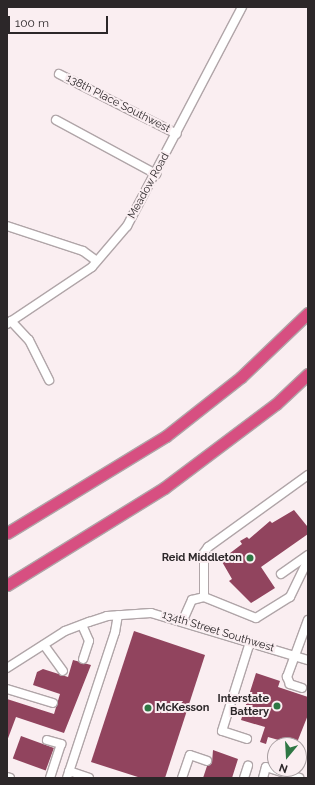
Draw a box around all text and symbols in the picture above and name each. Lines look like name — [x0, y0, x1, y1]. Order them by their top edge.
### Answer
scale bar — [10, 8, 110, 34]
text: 100 m — [15, 16, 49, 30]
street label: 138th Place Southwest — [64, 72, 172, 136]
street label: Meadow Road — [125, 151, 173, 221]
place label: Reid Middleton — [162, 551, 242, 565]
marker: Reid Middleton — [245, 553, 255, 563]
street label: 134th Street Southwest — [160, 609, 276, 655]
place label: Interstate Battery — [218, 693, 269, 719]
place label: McKesson — [156, 701, 209, 715]
marker: Interstate Battery — [272, 701, 282, 711]
marker: McKesson — [143, 703, 153, 713]
north arrow — [267, 737, 307, 777]
text: N — [277, 760, 289, 775]

